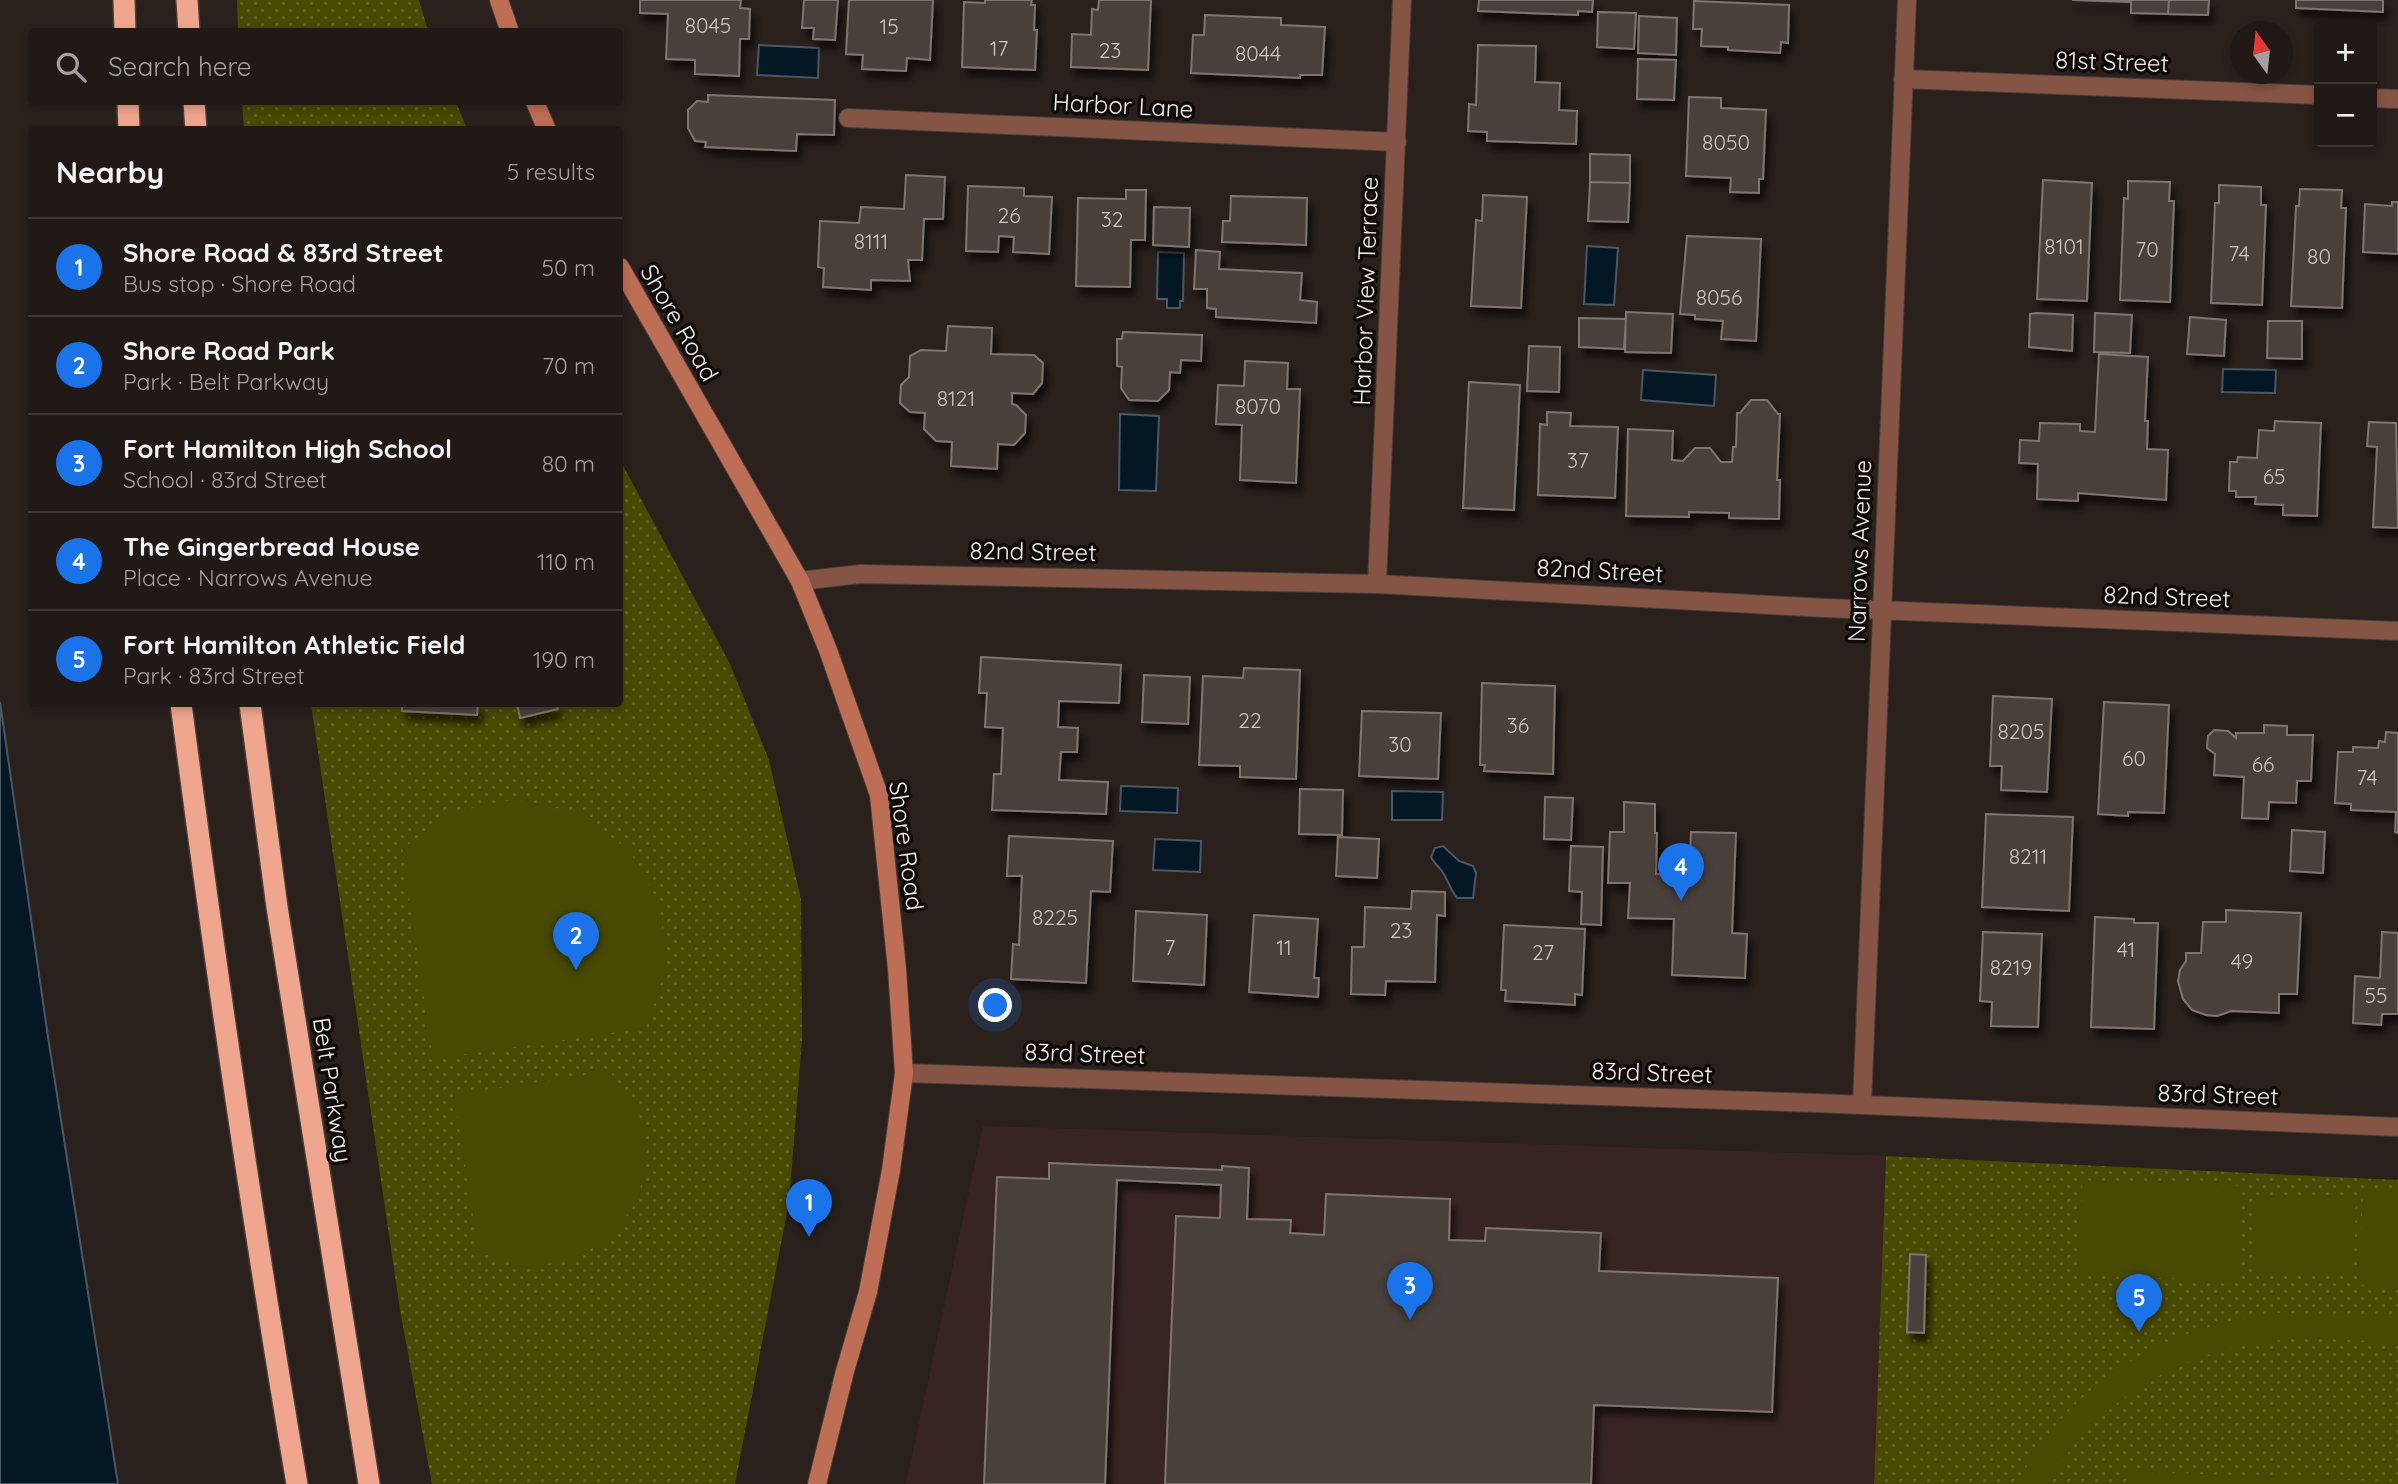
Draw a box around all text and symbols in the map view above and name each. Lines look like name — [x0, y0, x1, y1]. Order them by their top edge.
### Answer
house number: 8045 — [685, 12, 731, 38]
house number: 15 — [879, 13, 899, 39]
north arrow — [2230, 21, 2293, 84]
map controls — [2314, 21, 2377, 147]
button: + — [2314, 21, 2377, 84]
search box — [28, 28, 623, 105]
house number: 17 — [990, 35, 1008, 61]
house number: 23 — [1099, 37, 1121, 63]
house number: 8044 — [1235, 40, 1281, 66]
street label: 81st Street — [2055, 44, 2169, 78]
icon: search — [52, 48, 90, 86]
text: Search here — [108, 50, 252, 83]
button: − — [2314, 84, 2377, 147]
street label: Harbor Lane — [1052, 86, 1194, 124]
house number: 8050 — [1702, 129, 1750, 155]
text: Nearby — [56, 153, 164, 191]
text: 5 results — [507, 157, 595, 186]
street label: Harbor View Terrace — [1346, 176, 1384, 406]
house number: 26 — [998, 202, 1020, 228]
house number: 32 — [1101, 206, 1123, 232]
house number: 8111 — [854, 228, 888, 254]
house number: 8101 — [2044, 233, 2084, 259]
text: Shore Road & 83rd Street — [123, 236, 444, 269]
house number: 70 — [2135, 236, 2159, 262]
house number: 74 — [2229, 240, 2250, 266]
house number: 80 — [2307, 243, 2331, 269]
text: 1 — [75, 253, 83, 282]
text: 50 m — [542, 253, 595, 282]
street label: Shore Road — [634, 259, 725, 386]
text: Bus stop · Shore Road — [123, 269, 356, 298]
house number: 8056 — [1696, 284, 1742, 310]
text: Shore Road Park — [123, 334, 335, 367]
text: 2 — [72, 351, 86, 380]
text: 70 m — [542, 351, 595, 380]
text: Park · Belt Parkway — [123, 367, 329, 396]
house number: 8121 — [937, 385, 975, 411]
house number: 8070 — [1235, 393, 1281, 419]
text: Fort Hamilton High School — [123, 432, 452, 465]
house number: 37 — [1567, 447, 1589, 473]
text: 3 — [73, 449, 85, 478]
text: 80 m — [542, 449, 595, 478]
street label: Narrows Avenue — [1841, 459, 1877, 643]
house number: 65 — [2263, 463, 2285, 489]
text: School · 83rd Street — [123, 465, 327, 494]
text: The Gingerbread House — [123, 530, 420, 563]
street label: 82nd Street — [969, 535, 1097, 567]
text: 4 — [72, 547, 86, 576]
text: 110 m — [537, 547, 595, 576]
street label: 82nd Street — [1536, 552, 1664, 588]
text: Place · Narrows Avenue — [123, 563, 373, 592]
street label: 82nd Street — [2103, 579, 2231, 613]
text: Fort Hamilton Athletic Field — [123, 628, 465, 661]
text: 5 — [72, 645, 86, 674]
text: 190 m — [533, 645, 595, 674]
text: Park · 83rd Street — [123, 661, 305, 690]
house number: 22 — [1238, 707, 1262, 733]
house number: 36 — [1507, 712, 1529, 738]
house number: 8205 — [1998, 718, 2044, 744]
house number: 30 — [1388, 731, 1412, 757]
house number: 60 — [2122, 745, 2146, 771]
house number: 66 — [2252, 751, 2274, 777]
house number: 74 — [2357, 764, 2378, 790]
street label: Shore Road — [883, 779, 931, 912]
pin: 4 — [1658, 843, 1704, 901]
house number: 8211 — [2009, 843, 2047, 869]
house number: 8225 — [1032, 904, 1078, 930]
pin: 2 — [553, 912, 599, 970]
house number: 23 — [1390, 917, 1412, 943]
house number: 7 — [1165, 934, 1176, 960]
house number: 11 — [1276, 934, 1292, 960]
house number: 41 — [2117, 936, 2135, 962]
house number: 27 — [1532, 939, 1554, 965]
house number: 49 — [2231, 948, 2253, 974]
house number: 8219 — [1990, 954, 2032, 980]
house number: 55 — [2365, 982, 2387, 1008]
your location — [978, 988, 1012, 1022]
street label: Belt Parkway — [307, 1015, 359, 1165]
street label: 83rd Street — [1024, 1036, 1146, 1070]
street label: 83rd Street — [1591, 1055, 1713, 1089]
street label: 83rd Street — [2157, 1077, 2279, 1111]
pin: 1 — [786, 1179, 832, 1237]
pin: 3 — [1387, 1262, 1433, 1320]
pin: 5 — [2116, 1274, 2162, 1332]

